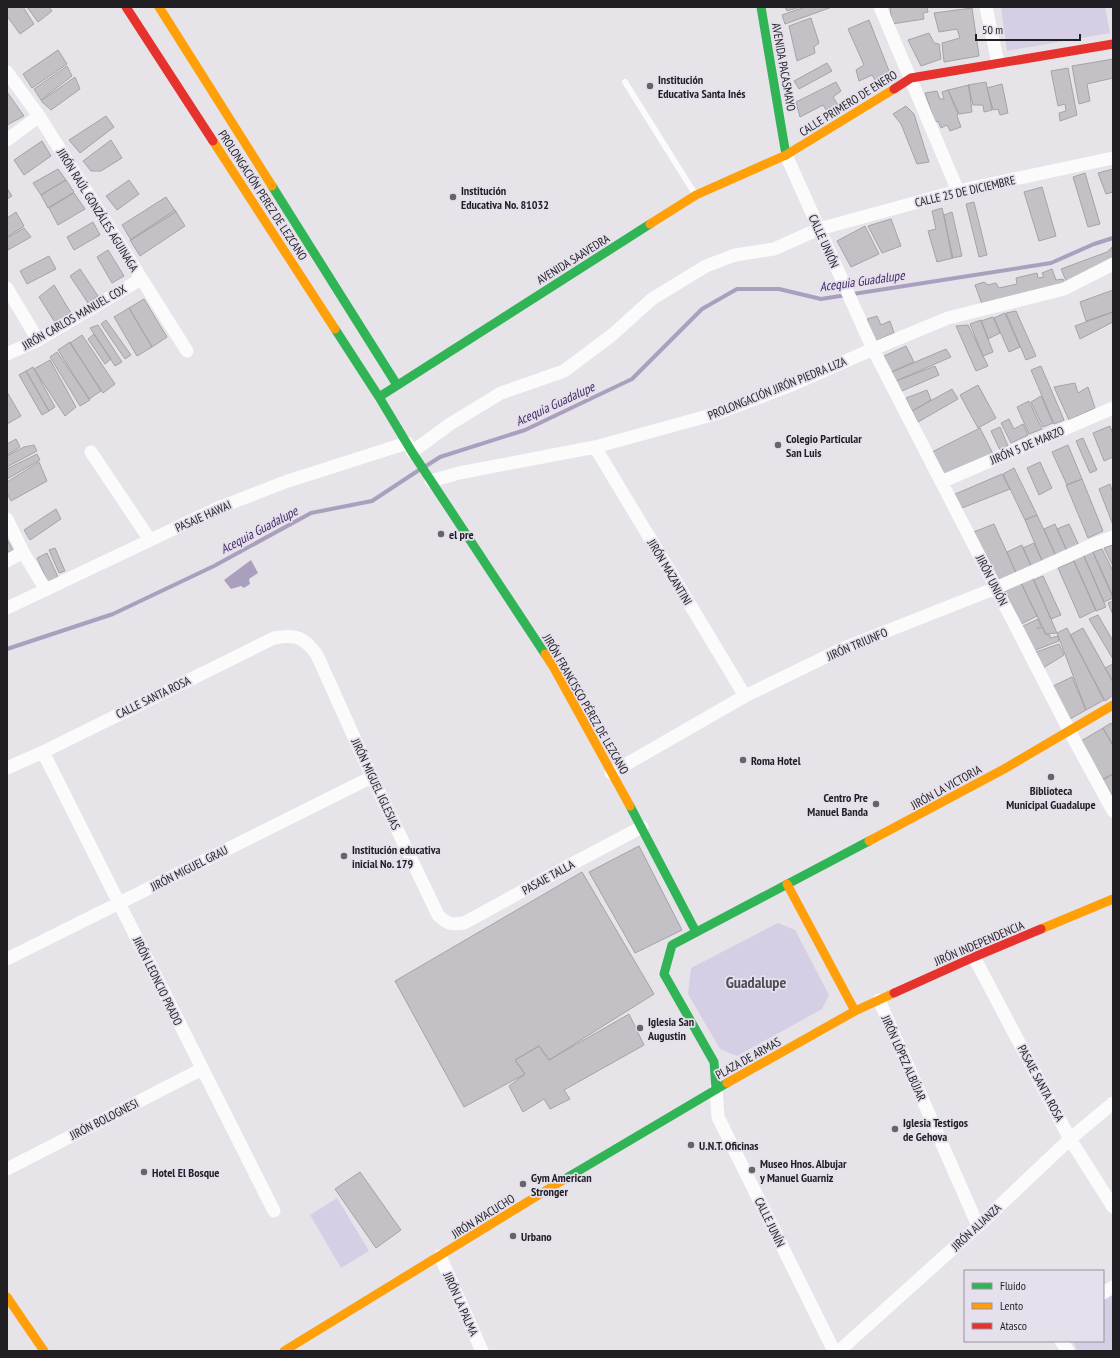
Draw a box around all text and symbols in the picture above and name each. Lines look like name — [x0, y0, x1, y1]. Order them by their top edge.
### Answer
scale bar — [976, 16, 1080, 42]
street label: AVENIDA PACASMAYO — [769, 22, 799, 113]
text: 50 m — [982, 22, 1003, 37]
street label: CALLE PRIMERO DE ENERO — [796, 67, 900, 139]
place label: Institución Educativa Santa Inés — [658, 72, 746, 101]
marker: Institución Educativa Santa Inés — [645, 81, 655, 91]
street label: PROLONGACIÓN PEREZ DE LEZCANO — [215, 127, 311, 263]
street label: JIRÓN RAÚL GONZÁLES AGUINAGA — [53, 145, 142, 275]
street label: CALLE 25 DE DICIEMBRE — [913, 172, 1017, 210]
place label: Institución Educativa No. 81032 — [461, 183, 549, 212]
marker: Institución Educativa No. 81032 — [448, 192, 458, 202]
street label: CALLE UNIÓN — [806, 212, 842, 270]
street label: AVENIDA SAAVEDRA — [534, 230, 613, 287]
water label: Acequia Guadalupe — [818, 266, 907, 295]
street label: JIRÓN CARLOS MANUEL COX — [18, 281, 129, 353]
street label: PROLONGACIÓN JIRÓN PIEDRA LIZA — [705, 353, 849, 423]
water label: Acequia Guadalupe — [513, 378, 599, 430]
street label: JIRÓN 5 DE MARZO — [987, 422, 1067, 468]
place label: Colegio Particular San Luis — [786, 431, 862, 460]
marker: Colegio Particular San Luis — [773, 440, 783, 450]
street label: PASAJE HAWAI — [173, 497, 233, 535]
water label: Acequia Guadalupe — [217, 502, 302, 558]
place label: el pre — [449, 527, 474, 542]
marker: el pre — [436, 529, 446, 539]
street label: JIRÓN MAZANTINI — [644, 535, 696, 608]
street label: JIRÓN UNIÓN — [972, 551, 1011, 608]
street label: JIRÓN TRIUNFO — [823, 624, 890, 664]
street label: JIRÓN FRANCISCO PÉREZ DE LEZCANO — [539, 631, 632, 777]
street label: CALLE SANTA ROSA — [113, 672, 193, 722]
street label: JIRÓN MIGUEL IGLESIAS — [348, 735, 404, 832]
place label: Roma Hotel — [751, 753, 801, 768]
marker: Roma Hotel — [738, 755, 748, 765]
street label: JIRÓN LA VICTORIA — [907, 761, 984, 813]
marker: Biblioteca Municipal Guadalupe — [1046, 772, 1056, 782]
place label: Biblioteca Municipal Guadalupe — [1006, 783, 1096, 812]
place label: Centro Pre Manuel Banda — [807, 790, 868, 819]
marker: Centro Pre Manuel Banda — [871, 799, 881, 809]
street label: JIRÓN MIGUEL GRAU — [147, 842, 230, 894]
place label: Institución educativa inicial No. 179 — [352, 842, 441, 871]
marker: Institución educativa inicial No. 179 — [339, 851, 349, 861]
street label: PASAJE TALLA — [519, 856, 577, 898]
street label: JIRÓN INDEPENDENCIA — [931, 917, 1027, 969]
street label: JIRÓN LEONCIO PRADO — [130, 933, 186, 1028]
district label: Guadalupe — [726, 972, 786, 992]
street label: JIRÓN LÓPEZ ALBÚJAR — [878, 1012, 930, 1103]
place label: Iglesia San Augustin — [647, 1014, 694, 1043]
marker: Iglesia San Augustin — [635, 1023, 645, 1033]
street label: PLAZA DE ARMAS — [713, 1034, 783, 1082]
street label: PASAJE SANTA ROSA — [1015, 1042, 1068, 1124]
street label: JIRÓN BOLOGNESI — [66, 1095, 141, 1143]
place label: Iglesia Testigos de Gehova — [903, 1115, 968, 1144]
marker: Iglesia Testigos de Gehova — [890, 1124, 900, 1134]
place label: U.N.T. Oficinas — [699, 1138, 758, 1153]
marker: U.N.T. Oficinas — [686, 1140, 696, 1150]
place label: Museo Hnos. Albujar y Manuel Guarniz — [759, 1156, 847, 1185]
place label: Hotel El Bosque — [152, 1165, 220, 1180]
marker: Museo Hnos. Albujar y Manuel Guarniz — [747, 1165, 757, 1175]
marker: Hotel El Bosque — [139, 1167, 149, 1177]
place label: Gym American Stronger — [531, 1170, 592, 1199]
marker: Gym American Stronger — [518, 1179, 528, 1189]
street label: JIRÓN AYACUCHO — [448, 1190, 518, 1242]
street label: CALLE JUNÍN — [752, 1195, 788, 1249]
street label: JIRÓN ALIANZA — [947, 1200, 1004, 1255]
place label: Urbano — [521, 1229, 552, 1244]
marker: Urbano — [508, 1231, 518, 1241]
street label: JIRÓN LA PALMA — [440, 1269, 482, 1339]
legend — [964, 1270, 1104, 1342]
text: Fluido — [1000, 1278, 1026, 1293]
text: Lento — [1000, 1298, 1023, 1313]
text: Atasco — [1000, 1318, 1027, 1333]

